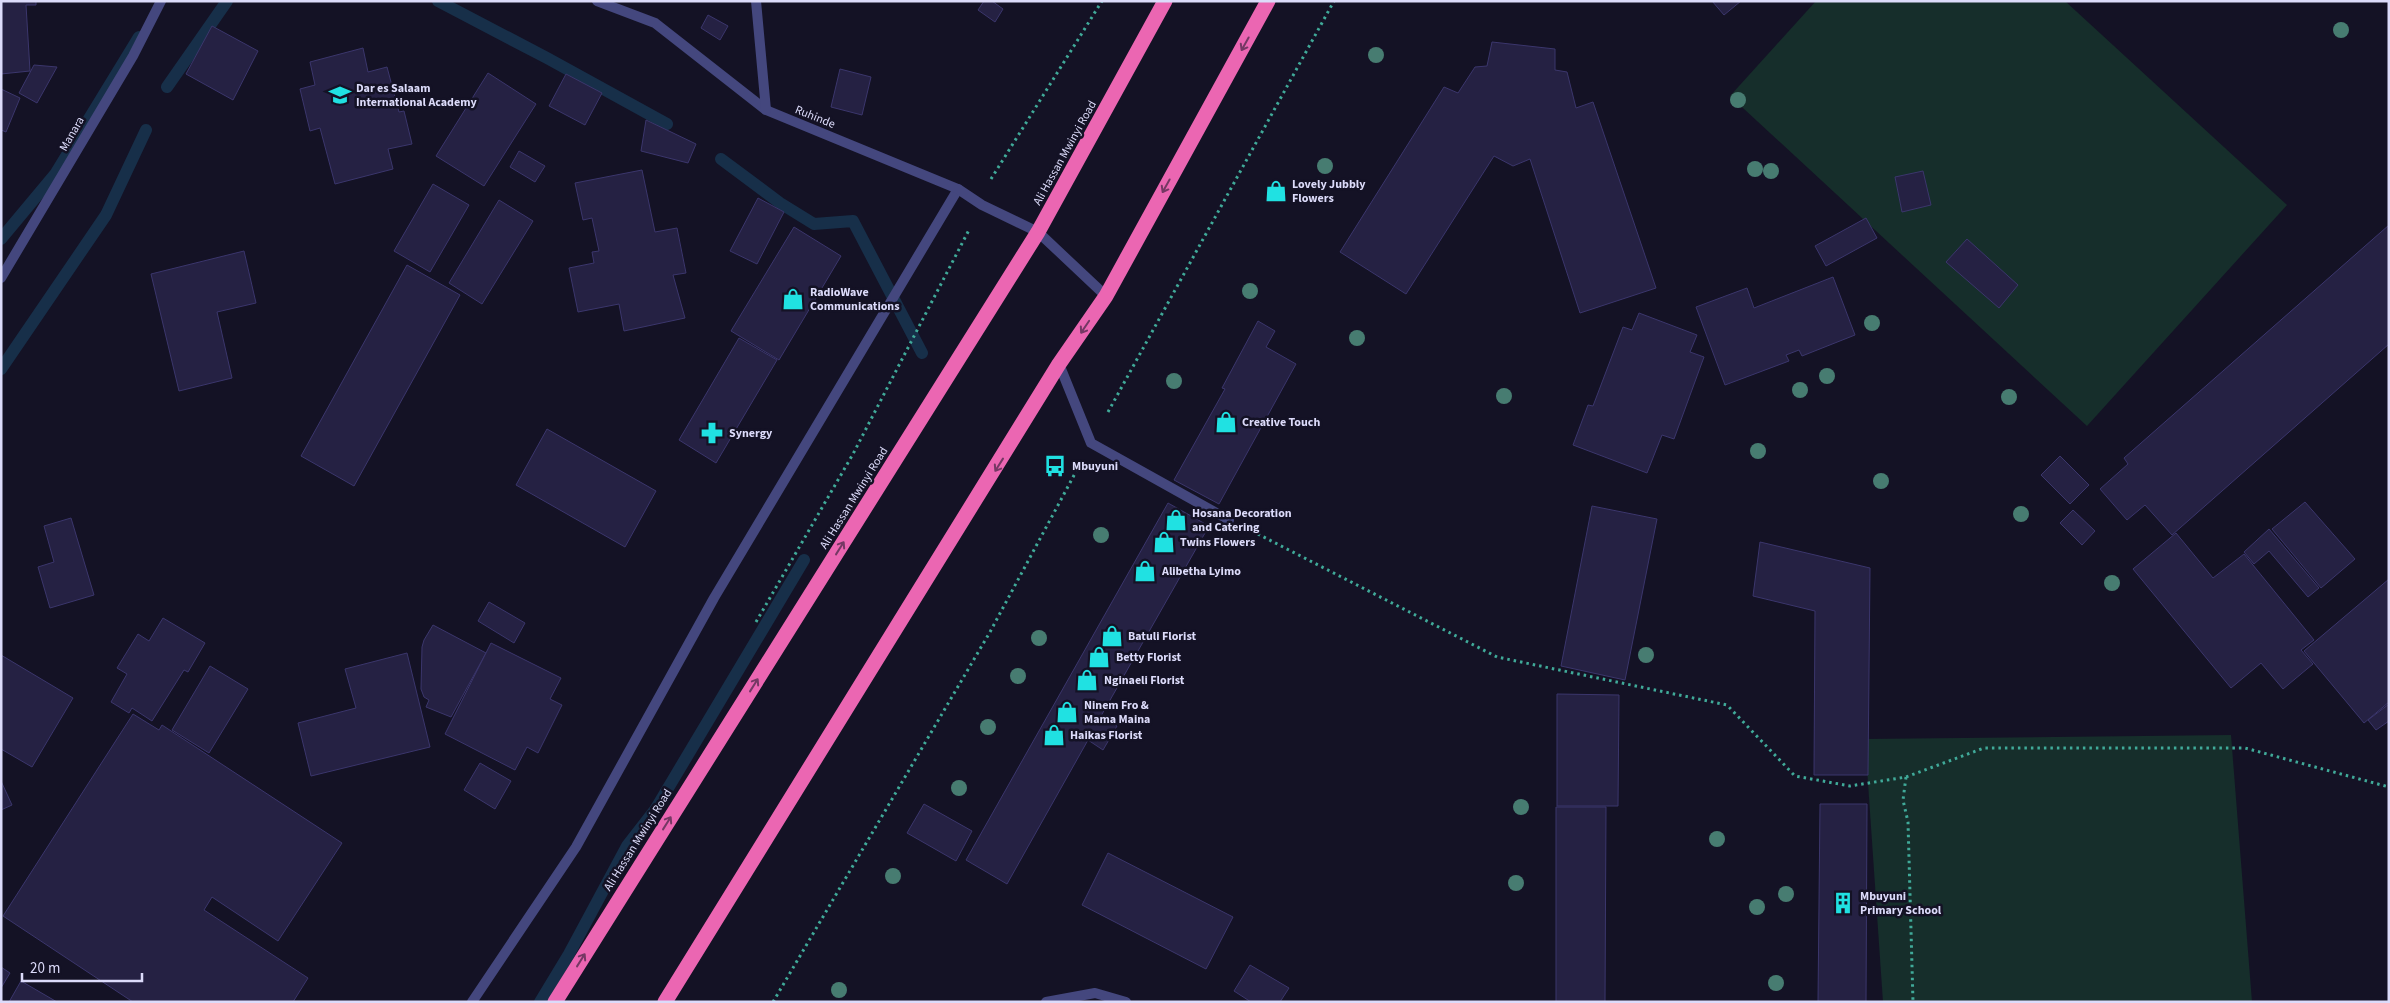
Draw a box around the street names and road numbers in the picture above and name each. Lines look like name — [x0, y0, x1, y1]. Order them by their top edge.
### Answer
street label: Ali Hassan Mwinyi Road — [1029, 98, 1101, 208]
street label: Ruhinde — [792, 101, 838, 133]
street label: Manara — [55, 114, 89, 154]
street label: Ali Hassan Mwinyi Road — [816, 444, 892, 552]
street label: Ali Hassan Mwinyi Road — [600, 786, 676, 894]

